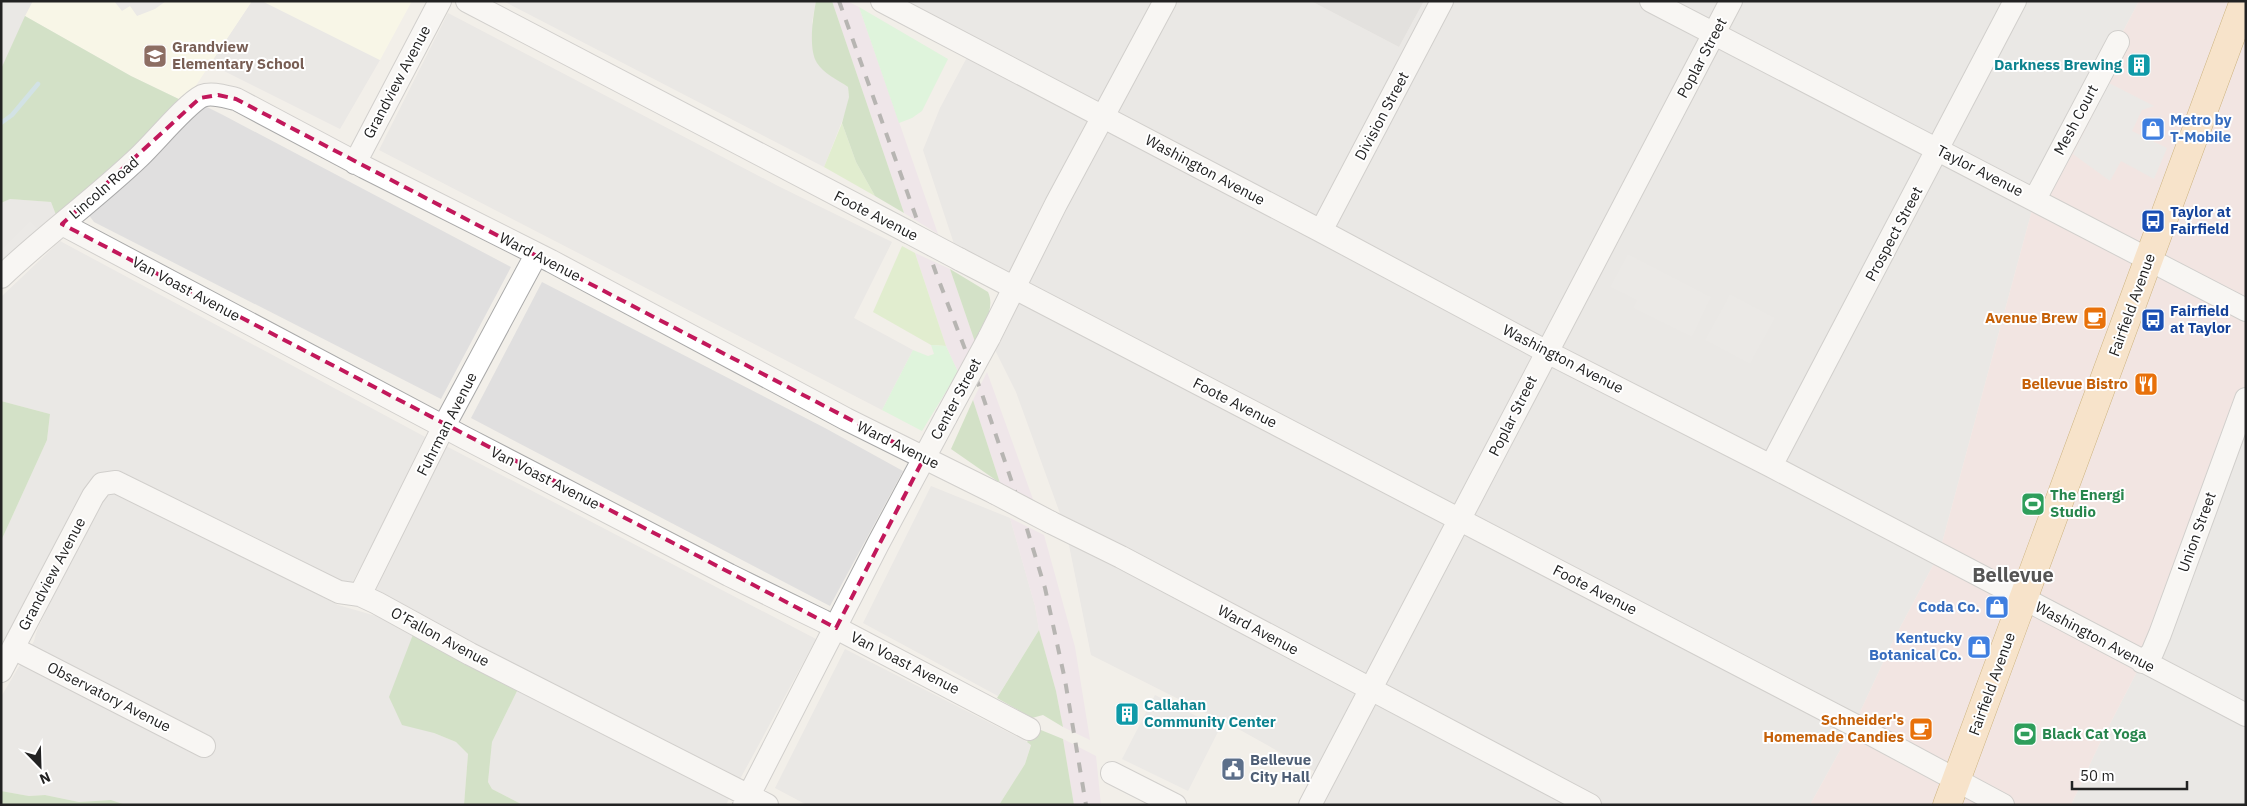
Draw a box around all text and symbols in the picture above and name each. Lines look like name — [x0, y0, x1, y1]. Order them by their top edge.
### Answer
street label: Poplar Street — [1672, 14, 1731, 101]
street label: Grandview Avenue — [359, 22, 434, 142]
place label: Grandview Elementary School — [172, 37, 305, 73]
school or university icon: Grandview Elementary School — [142, 43, 168, 69]
building icon: Darkness Brewing — [2126, 52, 2152, 78]
place label: Darkness Brewing — [1994, 55, 2123, 74]
street label: Division Street — [1350, 68, 1413, 163]
street label: Mesh Court — [2049, 81, 2102, 158]
place label: Metro by T-Mobile — [2170, 110, 2231, 146]
shop icon: Metro by T-Mobile — [2140, 116, 2166, 142]
street label: Washington Avenue — [1142, 130, 1268, 209]
street label: Taylor Avenue — [1934, 141, 2027, 200]
street label: Lincoln Road — [65, 152, 142, 223]
street label: Prospect Street — [1861, 183, 1926, 284]
street label: Foote Avenue — [831, 186, 921, 245]
place label: Taylor at Fairfield — [2170, 202, 2231, 238]
bus stop icon: Taylor at Fairfield — [2140, 208, 2166, 234]
street label: Ward Avenue — [496, 228, 584, 285]
street label: Fairfield Avenue — [2104, 251, 2159, 359]
street label: Van Voast Avenue — [129, 252, 244, 325]
place label: Fairfield at Taylor — [2170, 301, 2231, 337]
cafe icon: Avenue Brew — [2082, 305, 2108, 331]
bus stop icon: Fairfield at Taylor — [2140, 307, 2166, 333]
place label: Avenue Brew — [1985, 308, 2078, 327]
street label: Washington Avenue — [1500, 320, 1627, 397]
street label: Center Street — [926, 355, 985, 443]
street label: Fuhrman Avenue — [412, 369, 481, 479]
restaurant icon: Bellevue Bistro — [2133, 371, 2159, 397]
street label: Poplar Street — [1484, 372, 1541, 459]
street label: Foote Avenue — [1190, 373, 1280, 432]
place label: Bellevue Bistro — [2021, 374, 2128, 393]
street label: Ward Avenue — [854, 417, 942, 473]
street label: Van Voast Avenue — [487, 442, 603, 513]
place label: The Energi Studio — [2050, 485, 2125, 521]
street label: Union Street — [2173, 489, 2220, 575]
sports icon: The Energi Studio — [2020, 491, 2046, 517]
street label: Grandview Avenue — [14, 514, 89, 634]
street label: Foote Avenue — [1550, 560, 1640, 619]
district label: Bellevue — [1972, 561, 2054, 588]
shop icon: Coda Co. — [1984, 594, 2010, 620]
place label: Coda Co. — [1918, 597, 1980, 616]
street label: Washington Avenue — [2032, 597, 2158, 676]
street label: Ward Avenue — [1214, 600, 1302, 659]
street label: O’Fallon Avenue — [388, 603, 493, 671]
street label: Van Voast Avenue — [847, 627, 963, 698]
place label: Kentucky Botanical Co. — [1869, 628, 1962, 664]
street label: Fairfield Avenue — [1964, 630, 2019, 738]
shop icon: Kentucky Botanical Co. — [1966, 634, 1992, 660]
street label: Observatory Avenue — [44, 657, 174, 736]
place label: Callahan Community Center — [1144, 695, 1276, 731]
building icon: Callahan Community Center — [1114, 701, 1140, 727]
place label: Schneider's Homemade Candies — [1763, 710, 1904, 746]
cafe icon: Schneider's Homemade Candies — [1908, 716, 1934, 742]
sports icon: Black Cat Yoga — [2012, 721, 2038, 747]
place label: Black Cat Yoga — [2042, 724, 2147, 743]
north arrow — [15, 741, 65, 791]
place label: Bellevue City Hall — [1250, 750, 1311, 786]
public building icon: Bellevue City Hall — [1220, 756, 1246, 782]
scale bar — [2072, 758, 2187, 790]
text: 50 m — [2080, 766, 2115, 785]
text: N — [37, 768, 53, 788]

